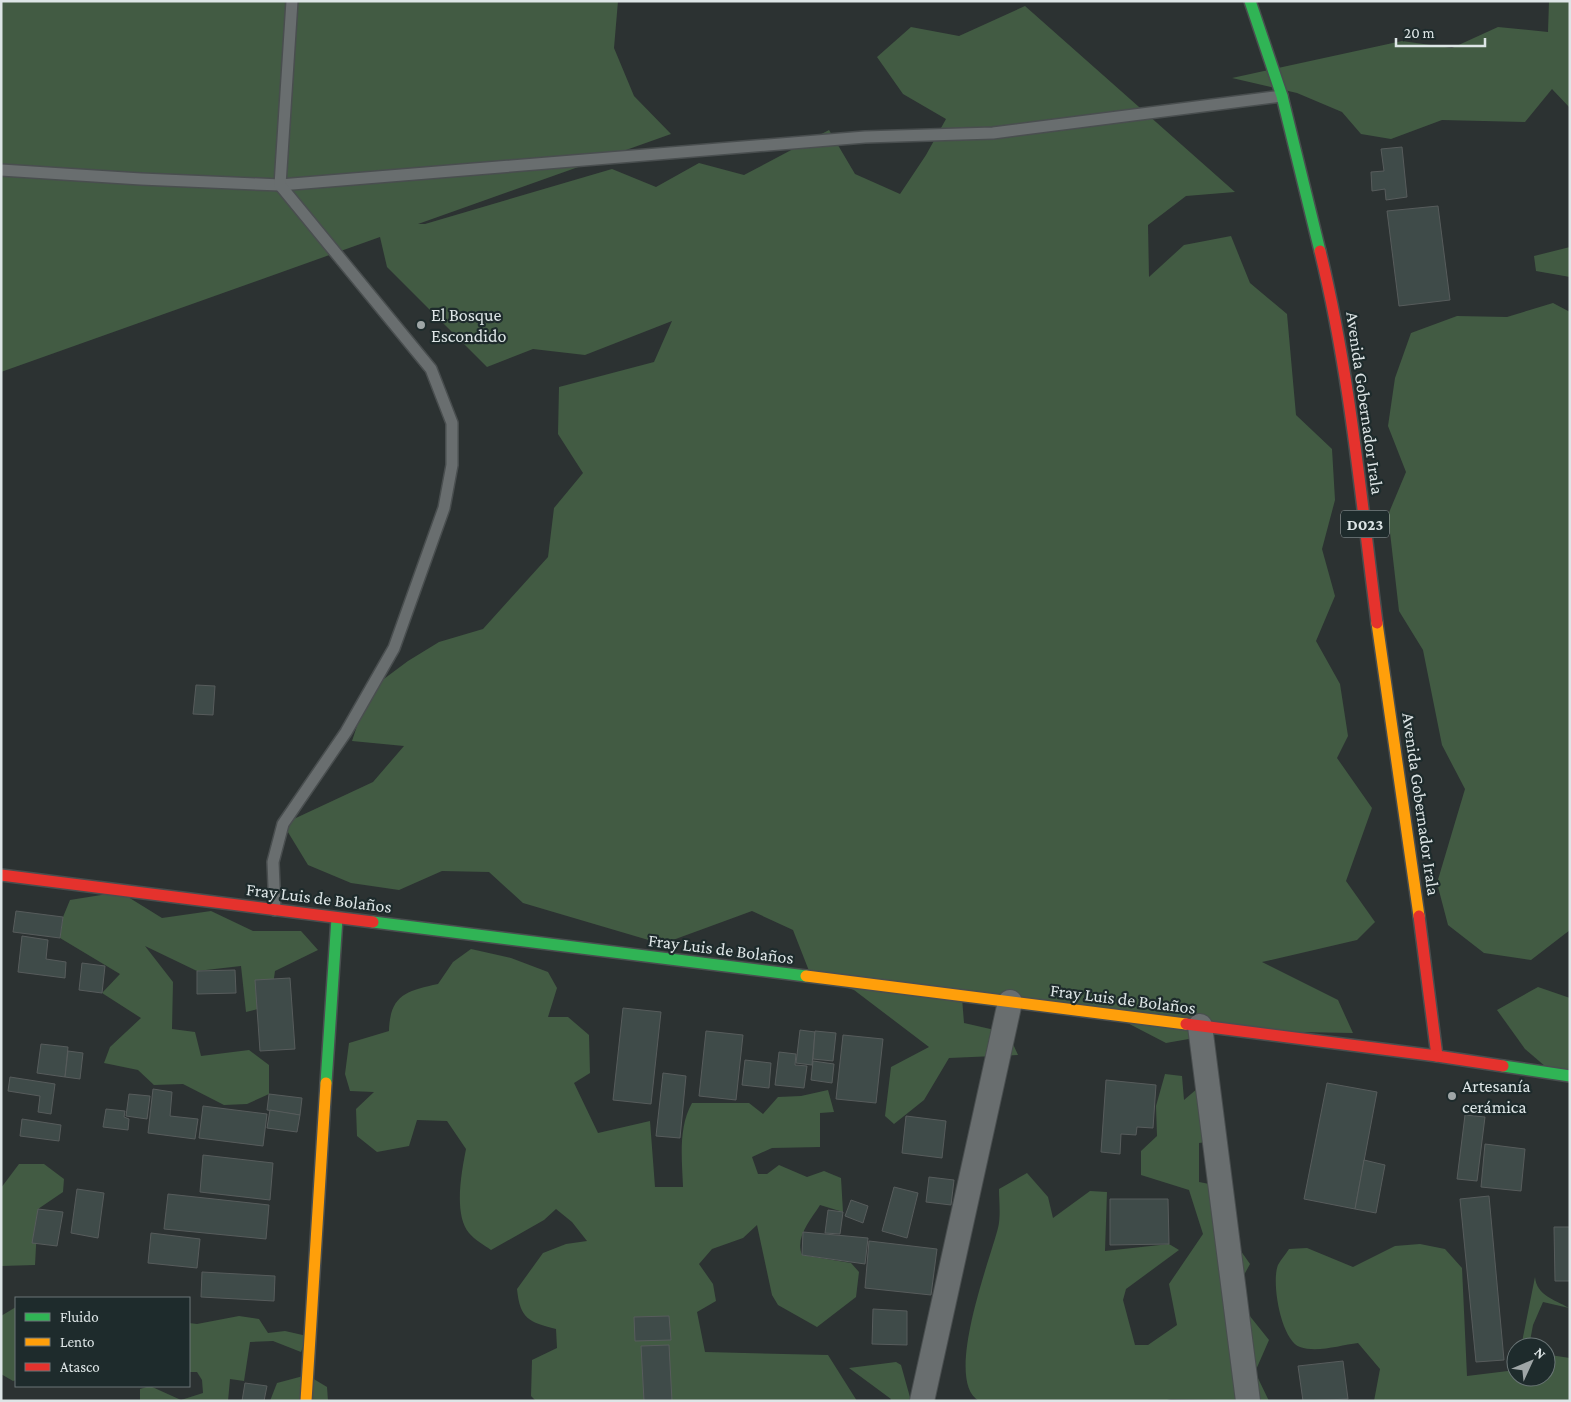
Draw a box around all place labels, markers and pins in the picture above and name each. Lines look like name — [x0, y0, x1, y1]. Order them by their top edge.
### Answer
place label: El Bosque Escondido — [431, 305, 506, 346]
marker: El Bosque Escondido — [415, 319, 427, 331]
place label: Artesanía cerámica — [1462, 1076, 1530, 1117]
marker: Artesanía cerámica — [1446, 1090, 1458, 1102]

